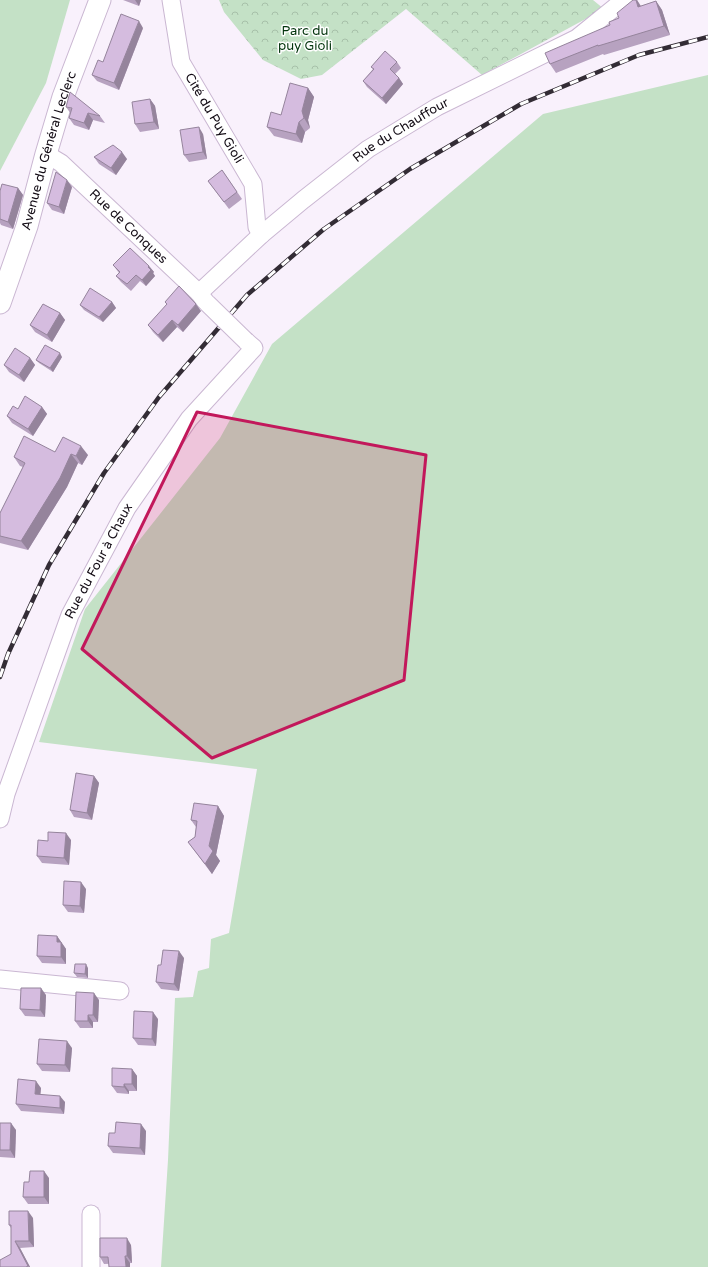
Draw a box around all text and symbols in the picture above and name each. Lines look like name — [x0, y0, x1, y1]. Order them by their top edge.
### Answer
park label: Parc du puy Gioli — [278, 23, 332, 54]
street label: Avenue du Général Leclerc — [18, 69, 80, 232]
street label: Cité du Puy Gioli — [181, 70, 247, 166]
street label: Rue du Chauffour — [349, 94, 451, 166]
street label: Rue de Conques — [86, 186, 171, 267]
street label: Rue du Four à Chaux — [61, 500, 136, 622]

